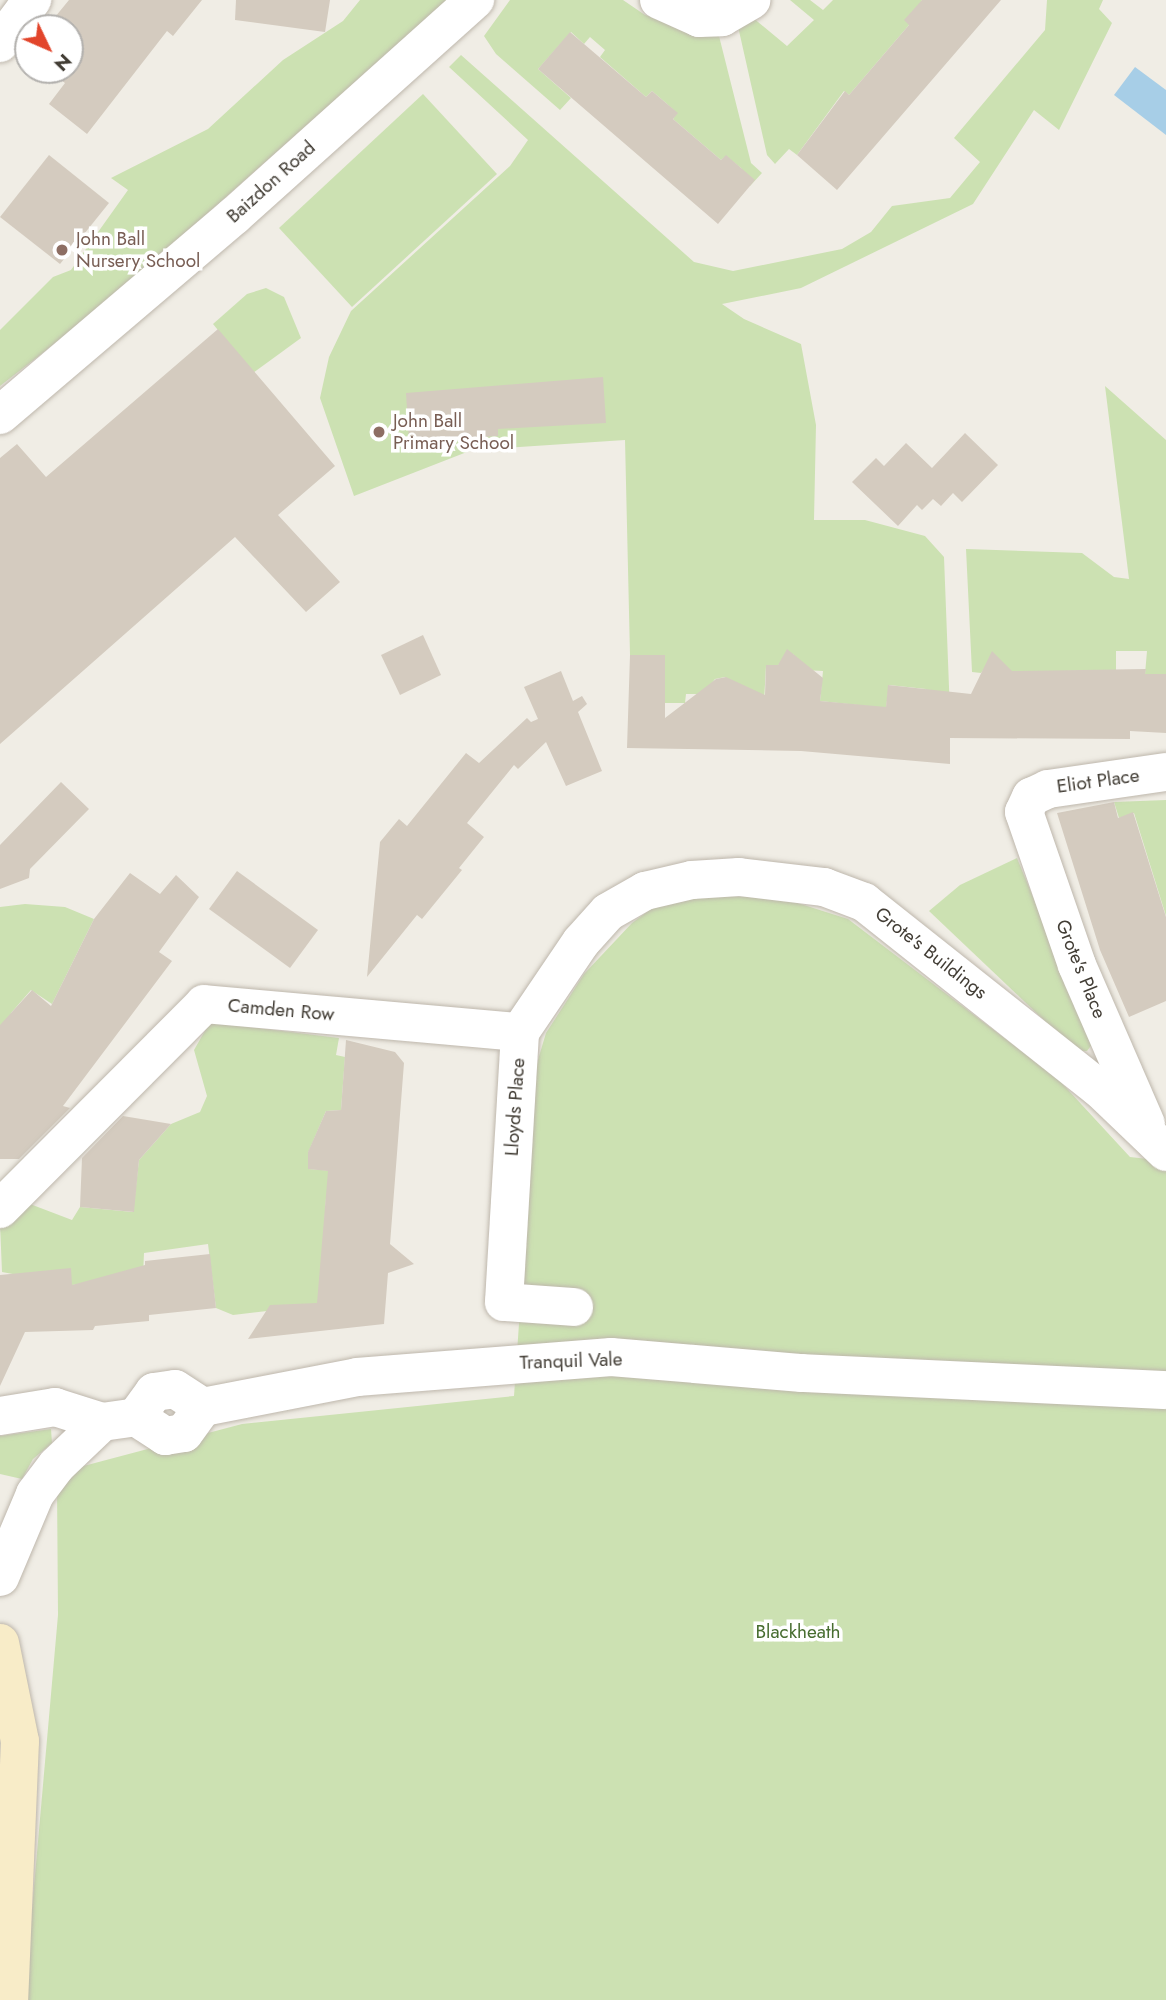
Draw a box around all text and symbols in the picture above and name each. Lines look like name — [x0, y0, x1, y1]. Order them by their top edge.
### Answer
north arrow — [14, 14, 84, 84]
text: N — [48, 48, 78, 77]
street label: Baizdon Road — [222, 136, 320, 228]
place label: John Ball Nursery School — [76, 228, 200, 272]
marker: John Ball Nursery School — [54, 242, 70, 258]
place label: John Ball Primary School — [393, 410, 514, 454]
marker: John Ball Primary School — [371, 424, 387, 440]
street label: Eliot Place — [1055, 764, 1141, 798]
street label: Grote's Buildings — [870, 902, 992, 1004]
street label: Grote's Place — [1051, 916, 1111, 1022]
street label: Camden Row — [227, 994, 335, 1026]
street label: Lloyds Place — [500, 1057, 530, 1157]
street label: Tranquil Vale — [519, 1348, 623, 1374]
park label: Blackheath — [756, 1621, 840, 1643]

